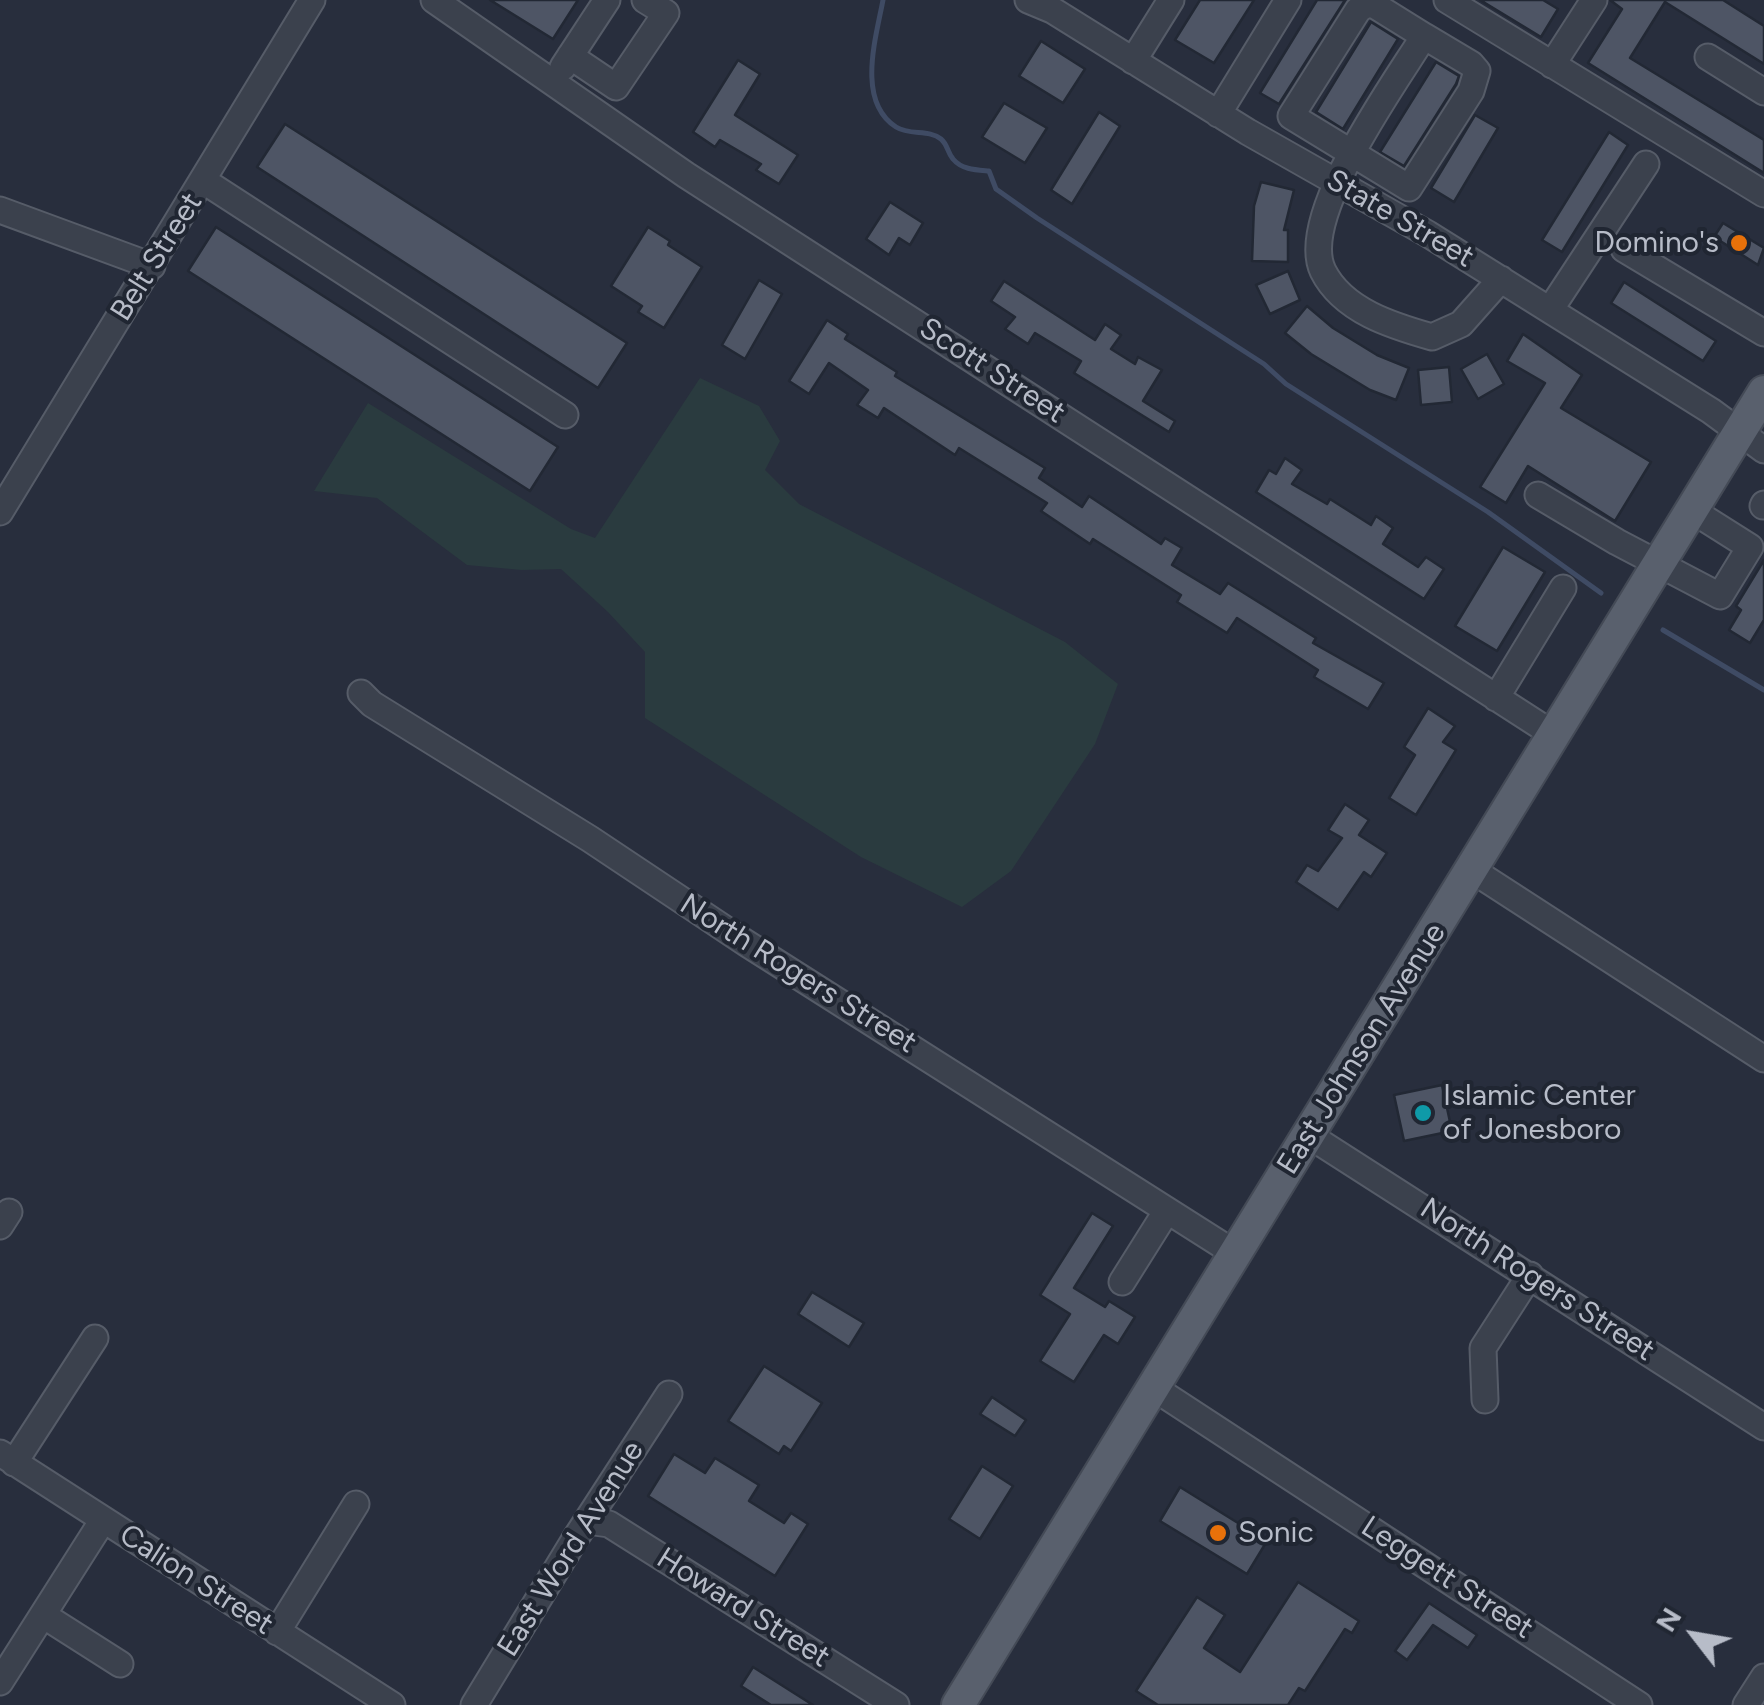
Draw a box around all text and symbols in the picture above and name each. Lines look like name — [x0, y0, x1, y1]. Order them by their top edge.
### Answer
street label: State Street — [1320, 162, 1480, 276]
street label: Belt Street — [104, 186, 210, 328]
place label: Domino's — [1594, 225, 1719, 261]
marker: Domino's — [1728, 232, 1750, 254]
street label: Scott Street — [913, 311, 1071, 431]
street label: North Rogers Street — [673, 887, 923, 1061]
street label: East Johnson Avenue — [1270, 917, 1454, 1181]
place label: Islamic Center of Jonesboro — [1443, 1078, 1636, 1148]
marker: Islamic Center of Jonesboro — [1412, 1102, 1434, 1124]
street label: North Rogers Street — [1413, 1191, 1661, 1369]
street label: East Word Avenue — [490, 1435, 652, 1663]
street label: Leggett Street — [1354, 1509, 1540, 1647]
place label: Sonic — [1238, 1515, 1314, 1551]
street label: Calion Street — [112, 1517, 280, 1643]
marker: Sonic — [1207, 1522, 1229, 1544]
street label: Howard Street — [650, 1541, 836, 1675]
north arrow — [1644, 1585, 1744, 1685]
text: N — [1648, 1602, 1688, 1638]

